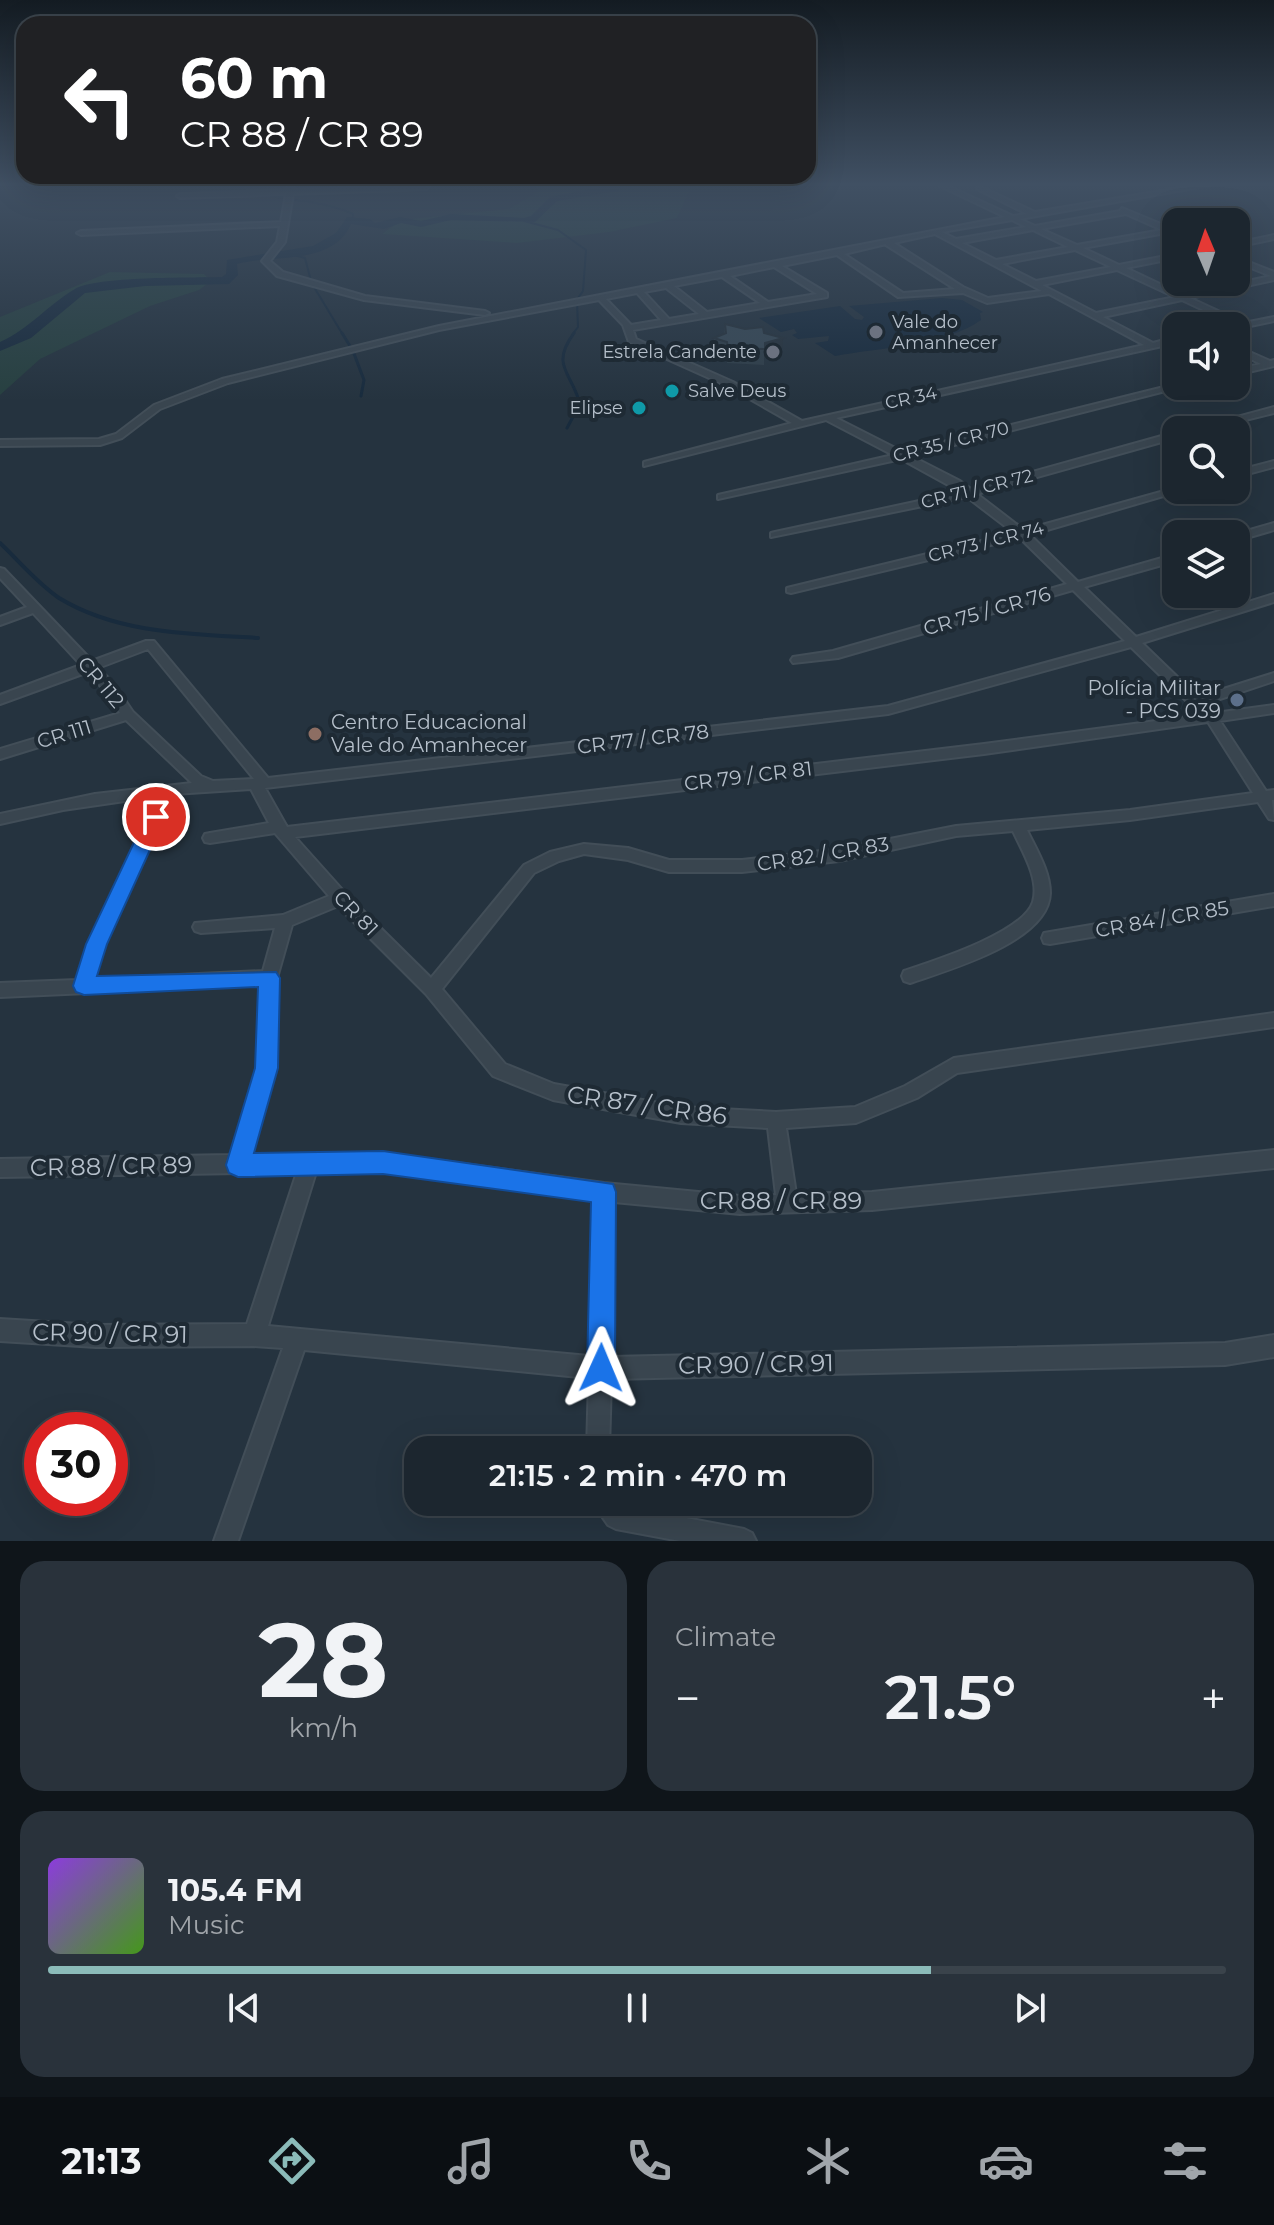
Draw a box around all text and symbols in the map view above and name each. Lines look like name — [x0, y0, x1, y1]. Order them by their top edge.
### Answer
text: 60 m — [180, 44, 328, 112]
icon: left — [48, 48, 152, 152]
text: CR 88 / CR 89 — [180, 112, 424, 156]
north arrow — [1162, 208, 1250, 296]
map controls — [1162, 208, 1250, 608]
place label: Vale do Amanhecer — [892, 311, 998, 354]
button: sound — [1162, 312, 1250, 400]
marker: Vale do Amanhecer — [867, 323, 885, 341]
place label: Estrela Candente — [602, 341, 757, 363]
marker: Estrela Candente — [764, 343, 782, 361]
place label: Salve Deus — [688, 380, 786, 402]
marker: Salve Deus — [663, 382, 681, 400]
street label: CR 34 — [883, 382, 939, 414]
place label: Elipse — [569, 397, 623, 419]
marker: Elipse — [630, 399, 648, 417]
button: search — [1162, 416, 1250, 504]
street label: CR 35 / CR 70 — [891, 417, 1011, 467]
street label: CR 71 / CR 72 — [919, 464, 1035, 514]
street label: CR 73 / CR 74 — [926, 517, 1046, 567]
button: layers — [1162, 520, 1250, 608]
street label: CR 75 / CR 76 — [921, 581, 1053, 641]
street label: CR 112 — [73, 651, 129, 713]
place label: Polícia Militar - PCS 039 — [1087, 676, 1221, 723]
marker: Polícia Militar - PCS 039 — [1228, 691, 1246, 709]
place label: Centro Educacional Vale do Amanhecer — [331, 710, 527, 757]
street label: CR 111 — [34, 714, 94, 754]
street label: CR 77 / CR 78 — [576, 719, 710, 759]
marker: Centro Educacional Vale do Amanhecer — [306, 725, 324, 743]
street label: CR 79 / CR 81 — [683, 756, 813, 796]
pin — [122, 783, 190, 851]
icon: arrive — [134, 795, 178, 839]
street label: CR 82 / CR 83 — [755, 832, 891, 876]
street label: CR 81 — [329, 885, 383, 941]
street label: CR 84 / CR 85 — [1093, 895, 1231, 943]
street label: CR 87 / CR 86 — [565, 1079, 729, 1131]
street label: CR 88 / CR 89 — [30, 1150, 192, 1182]
street label: CR 88 / CR 89 — [700, 1186, 862, 1215]
street label: CR 90 / CR 91 — [32, 1317, 188, 1349]
position arrow — [559, 1326, 643, 1410]
street label: CR 90 / CR 91 — [678, 1348, 834, 1380]
speed limit sign: 30 — [24, 1412, 128, 1516]
text: 21:15 · 2 min · 470 m — [489, 1457, 787, 1494]
text: 28 — [258, 1596, 389, 1723]
text: Climate — [675, 1621, 776, 1653]
text: 21.5° — [884, 1661, 1017, 1734]
text: − — [675, 1671, 700, 1725]
text: + — [1201, 1671, 1226, 1725]
text: km/h — [289, 1712, 358, 1744]
text: 105.4 FM — [168, 1872, 303, 1909]
text: Music — [168, 1909, 245, 1941]
icon: previous — [222, 1986, 266, 2030]
icon: pause — [615, 1986, 659, 2030]
icon: next — [1008, 1986, 1052, 2030]
icon: directions — [264, 2133, 320, 2189]
icon: music — [443, 2133, 499, 2189]
icon: phone — [621, 2133, 677, 2189]
icon: climate — [800, 2133, 856, 2189]
icon: car — [978, 2133, 1034, 2189]
icon: filters — [1157, 2133, 1213, 2189]
text: 21:13 — [61, 2139, 141, 2183]

